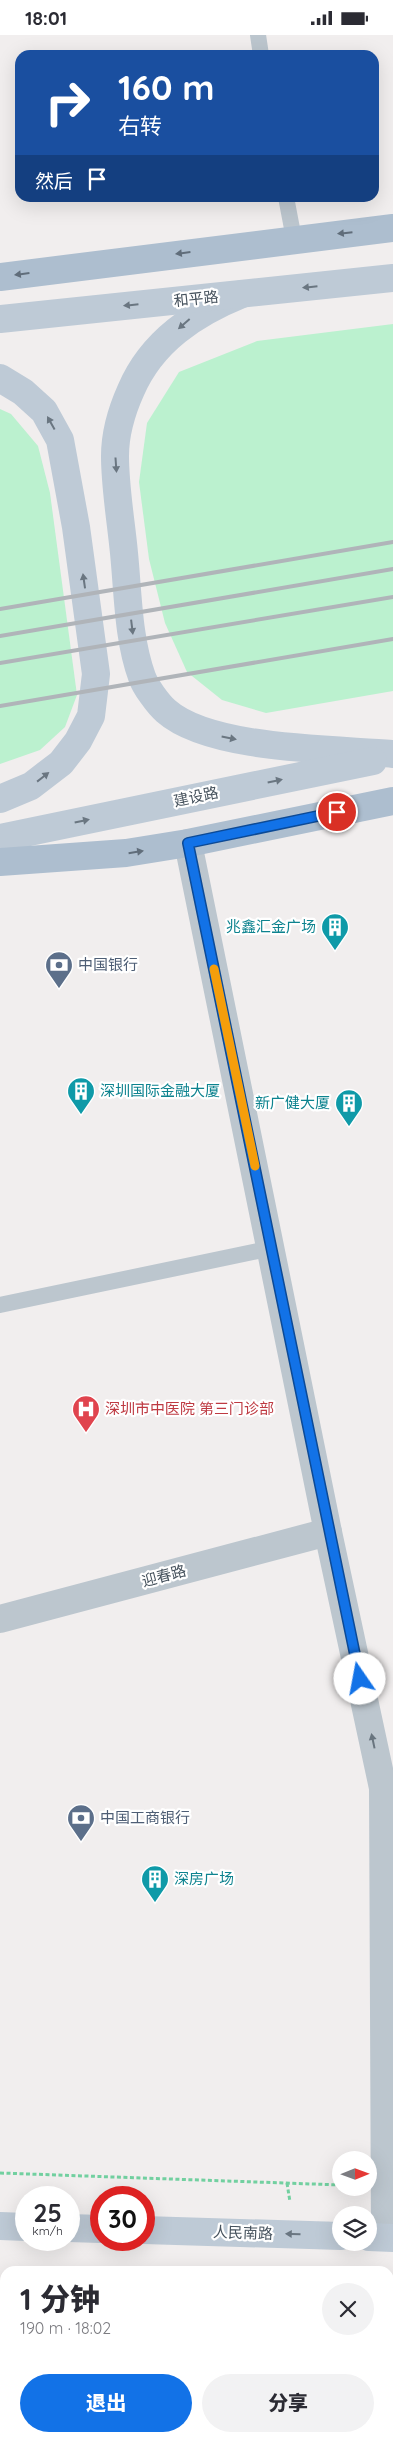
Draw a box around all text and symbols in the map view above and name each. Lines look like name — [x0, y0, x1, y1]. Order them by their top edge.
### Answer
text: 18:01 — [25, 6, 67, 30]
text: 160 m — [118, 65, 215, 109]
icon: right — [35, 70, 100, 135]
text: 右转 — [118, 112, 162, 140]
icon: arrive — [83, 165, 111, 193]
text: 然后 — [35, 169, 73, 193]
one-way arrow — [336, 229, 352, 237]
one-way arrow — [175, 249, 191, 257]
one-way arrow — [14, 270, 30, 278]
one-way arrow — [301, 283, 317, 291]
street label: 和平路 — [173, 287, 219, 310]
one-way arrow — [122, 301, 138, 309]
one-way arrow — [178, 319, 191, 330]
one-way arrow — [46, 416, 55, 430]
one-way arrow — [112, 457, 120, 473]
one-way arrow — [79, 573, 87, 589]
one-way arrow — [128, 619, 136, 635]
one-way arrow — [222, 734, 238, 742]
one-way arrow — [36, 771, 49, 782]
one-way arrow — [268, 777, 283, 785]
street label: 建设路 — [172, 783, 220, 810]
pin — [316, 791, 358, 833]
icon: arrive — [323, 798, 351, 826]
one-way arrow — [74, 817, 90, 825]
one-way arrow — [128, 847, 144, 855]
building icon: 兆鑫汇金广场 — [320, 912, 350, 951]
place label: 兆鑫汇金广场 — [226, 917, 316, 936]
bank icon: 中国银行 — [44, 950, 74, 989]
place label: 中国银行 — [78, 955, 138, 974]
building icon: 深圳国际金融大厦 — [66, 1076, 96, 1115]
place label: 深圳国际金融大厦 — [100, 1081, 220, 1100]
building icon: 新广健大厦 — [334, 1088, 364, 1127]
place label: 新广健大厦 — [255, 1093, 330, 1112]
hospital icon: 深圳市中医院 第三门诊部 — [71, 1394, 101, 1433]
place label: 深圳市中医院 第三门诊部 — [105, 1399, 274, 1418]
street label: 迎春路 — [140, 1561, 188, 1591]
position arrow — [333, 1652, 385, 1704]
one-way arrow — [369, 1733, 377, 1748]
bank icon: 中国工商银行 — [66, 1803, 96, 1842]
place label: 中国工商银行 — [100, 1808, 190, 1827]
building icon: 深房广场 — [140, 1864, 170, 1903]
place label: 深房广场 — [174, 1869, 234, 1888]
north arrow — [332, 2151, 378, 2196]
map controls — [332, 2151, 377, 2251]
speed limit sign: 30 — [90, 2186, 155, 2251]
text: 25 — [33, 2197, 62, 2228]
button: layers — [332, 2206, 377, 2251]
street label: 人民南路 — [213, 2222, 273, 2243]
text: km/h — [32, 2223, 63, 2238]
one-way arrow — [284, 2230, 300, 2238]
text: 1 分钟 — [20, 2280, 100, 2318]
button: close — [322, 2283, 374, 2335]
text: 190 m · 18:02 — [20, 2318, 111, 2338]
button: 退出 — [20, 2374, 192, 2432]
button: 分享 — [202, 2374, 374, 2432]

